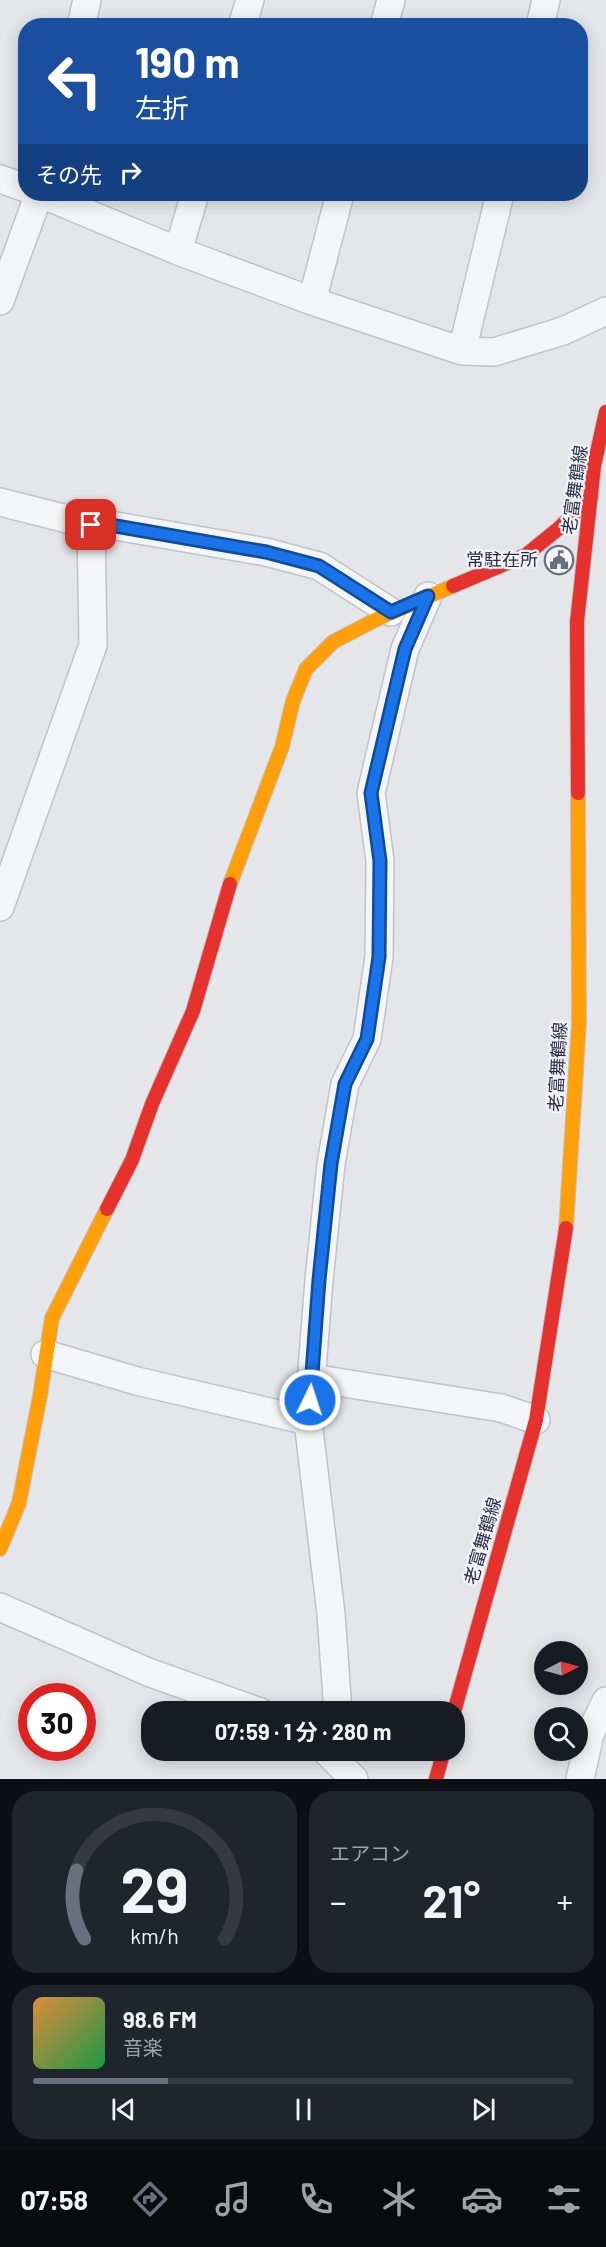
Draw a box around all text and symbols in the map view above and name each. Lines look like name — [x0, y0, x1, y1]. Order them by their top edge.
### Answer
text: 190 m — [135, 36, 240, 86]
icon: left — [36, 42, 114, 120]
text: 左折 — [135, 91, 189, 123]
icon: right — [114, 156, 147, 189]
text: その先 — [36, 161, 102, 187]
street label: 老富舞鶴線 — [557, 444, 591, 536]
pin — [65, 499, 116, 550]
icon: arrive — [74, 508, 107, 541]
public building icon: 常駐在所 — [543, 544, 575, 576]
place label: 常駐在所 — [466, 548, 538, 570]
street label: 老富舞鶴線 — [544, 1021, 570, 1112]
position arrow — [278, 1368, 342, 1432]
street label: 老富舞鶴線 — [459, 1494, 505, 1587]
north arrow — [534, 1641, 588, 1695]
map controls — [534, 1641, 588, 1761]
speed limit sign: 30 — [18, 1683, 96, 1761]
button: search — [534, 1707, 588, 1761]
text: 07:59 · 1 分 · 280 m — [215, 1718, 391, 1744]
text: エアコン — [330, 1841, 410, 1865]
text: 29 — [120, 1851, 189, 1925]
text: 21° — [423, 1873, 480, 1927]
text: − — [330, 1881, 347, 1921]
text: + — [557, 1881, 573, 1921]
text: km/h — [130, 1923, 179, 1948]
text: 98.6 FM — [123, 2006, 197, 2032]
text: 音楽 — [123, 2035, 163, 2059]
icon: previous — [107, 2093, 140, 2126]
icon: pause — [287, 2093, 320, 2126]
icon: next — [467, 2093, 500, 2126]
icon: directions — [129, 2178, 171, 2220]
icon: music — [212, 2178, 254, 2220]
icon: phone — [295, 2178, 337, 2220]
icon: climate — [378, 2178, 420, 2220]
icon: car — [461, 2178, 503, 2220]
icon: filters — [543, 2178, 585, 2220]
text: 07:58 — [20, 2183, 88, 2215]

